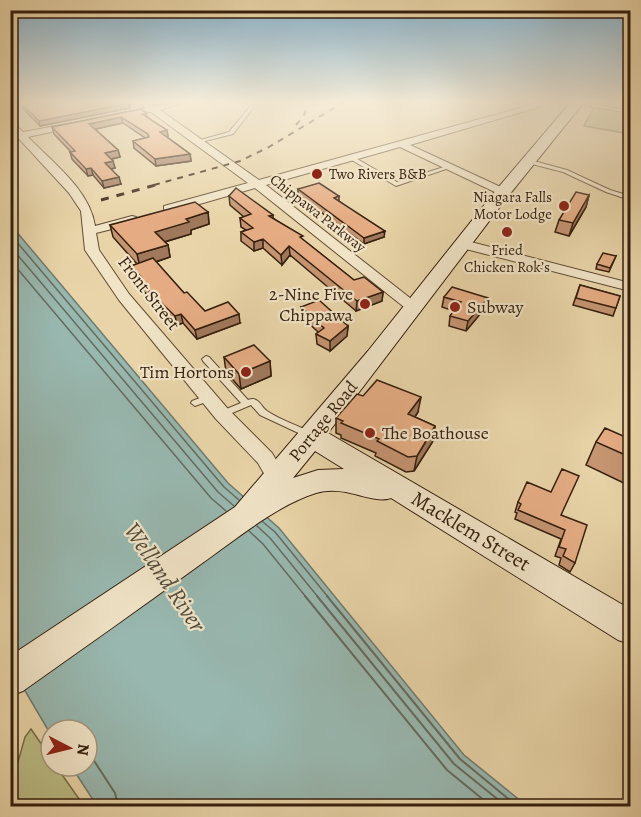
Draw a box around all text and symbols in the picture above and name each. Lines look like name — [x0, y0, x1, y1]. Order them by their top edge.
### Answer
place label: Two Rivers B&B — [329, 164, 427, 184]
marker: Two Rivers B&B — [310, 167, 324, 181]
street label: Chippawa Parkway — [266, 169, 370, 257]
place label: Niagara Falls Motor Lodge — [473, 187, 552, 224]
marker: Niagara Falls Motor Lodge — [557, 199, 571, 213]
marker: Fried Chicken Rok’s — [500, 225, 514, 239]
place label: Fried Chicken Rok’s — [464, 240, 550, 277]
street label: Front Street — [112, 251, 186, 335]
place label: 2-Nine Five Chippawa — [269, 282, 354, 327]
place label: Subway — [467, 295, 525, 319]
marker: 2-Nine Five Chippawa — [358, 297, 372, 311]
marker: Subway — [448, 300, 462, 314]
place label: Tim Hortons — [140, 360, 234, 384]
marker: Tim Hortons — [239, 365, 253, 379]
street label: Portage Road — [283, 375, 363, 466]
place label: The Boathouse — [382, 421, 489, 445]
marker: The Boathouse — [363, 426, 377, 440]
street label: Macklem Street — [406, 484, 536, 578]
water label: Welland River — [117, 516, 214, 638]
north arrow — [39, 718, 99, 778]
text: N — [71, 743, 95, 757]

